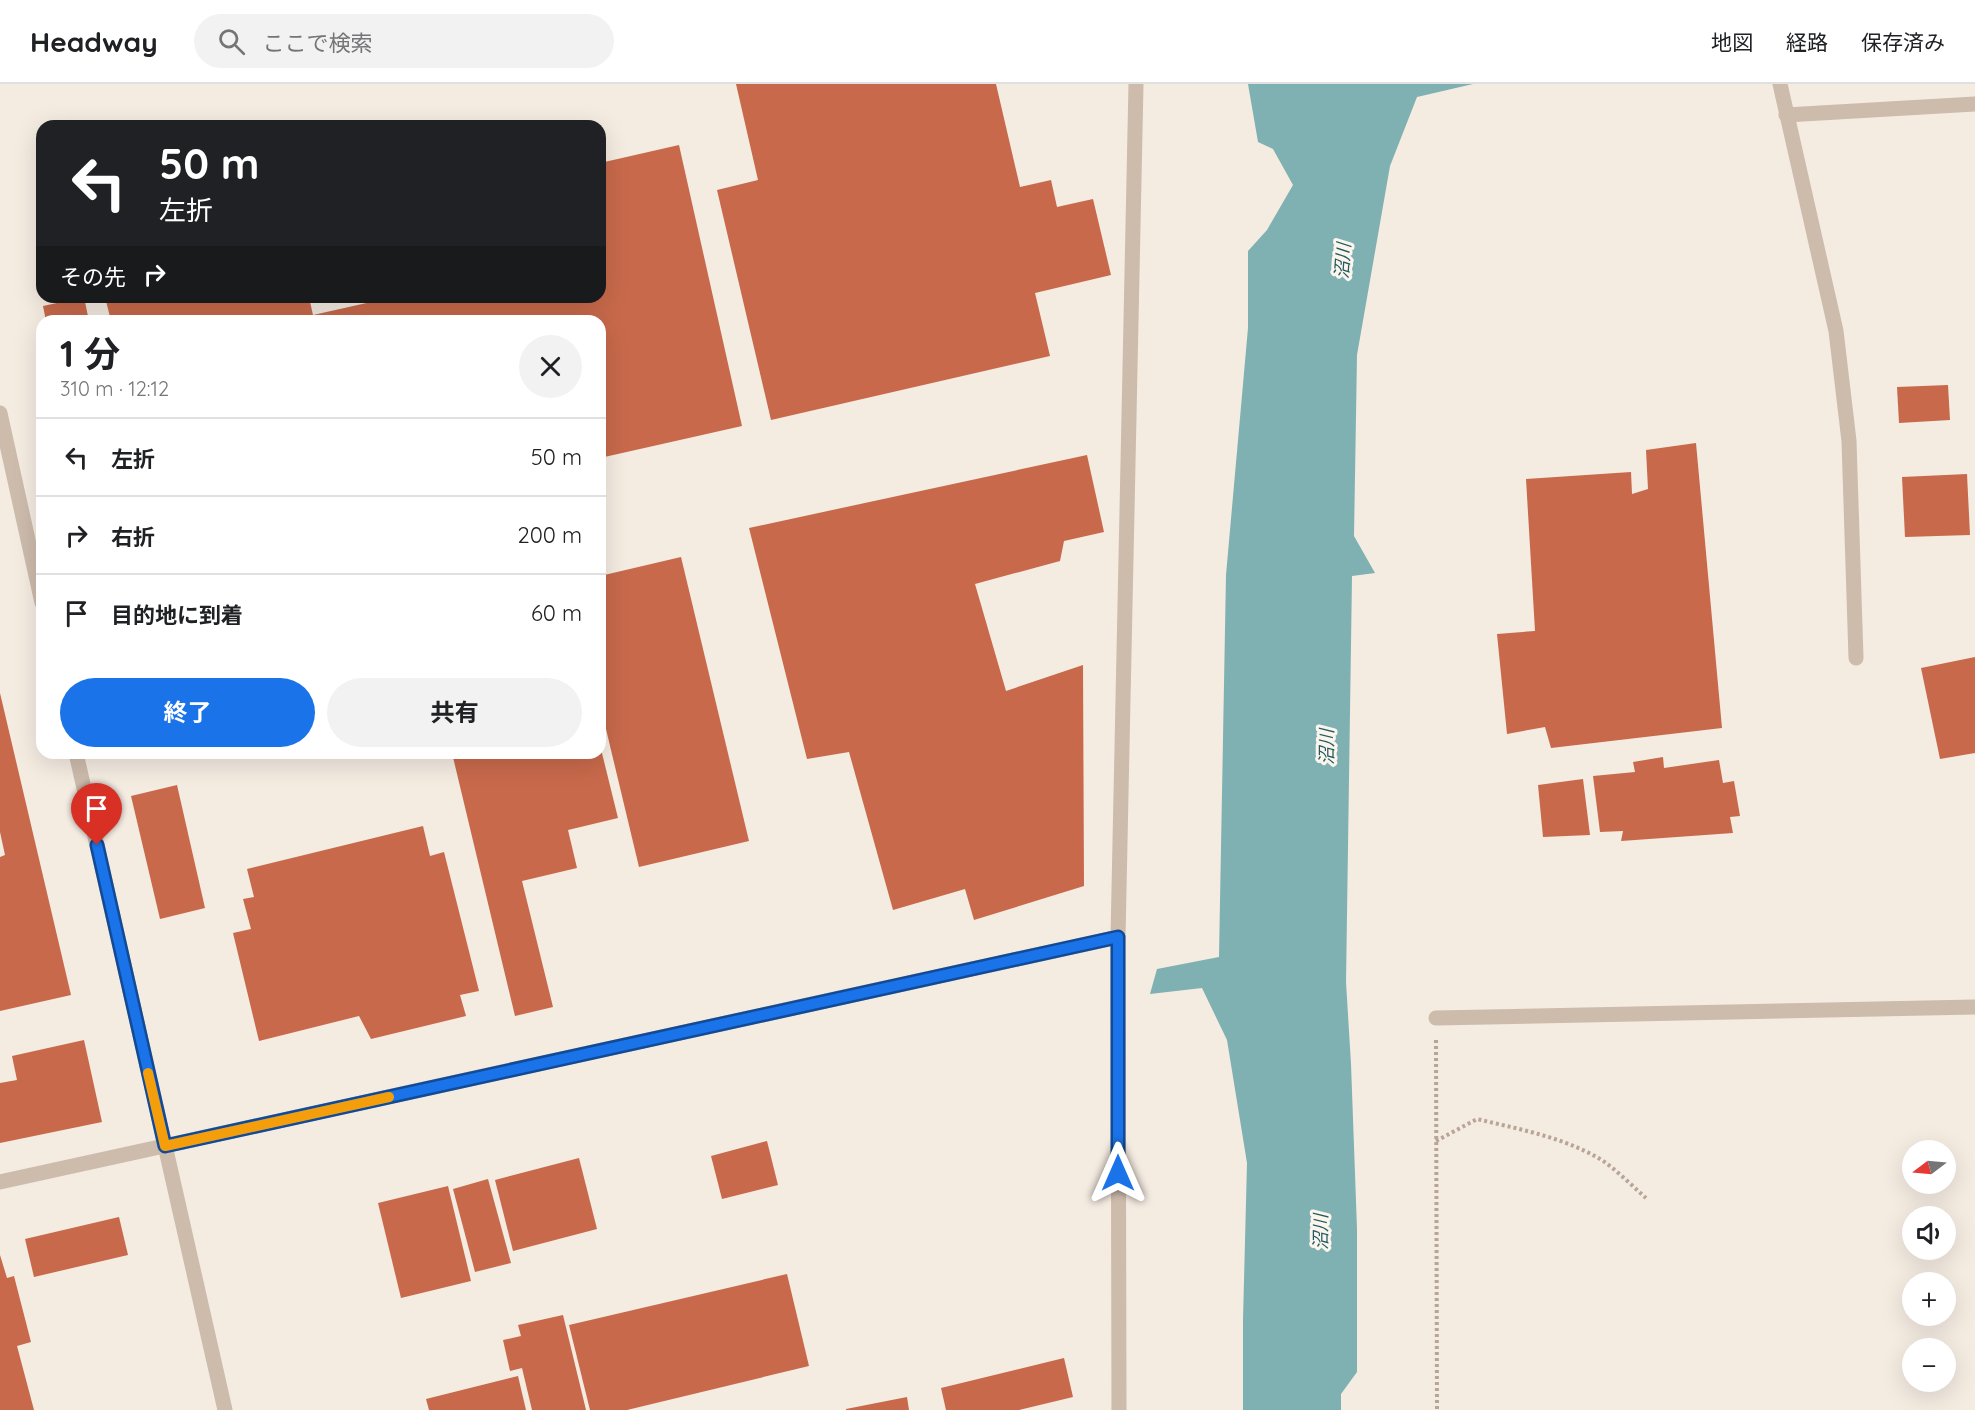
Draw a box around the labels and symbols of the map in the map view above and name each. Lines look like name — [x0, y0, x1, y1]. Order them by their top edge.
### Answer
water label: 沼川 — [1330, 240, 1355, 280]
water label: 沼川 — [1315, 727, 1338, 765]
pin — [71, 783, 122, 845]
north arrow — [1902, 1140, 1956, 1194]
position arrow — [1086, 1141, 1150, 1205]
water label: 沼川 — [1309, 1212, 1332, 1250]

